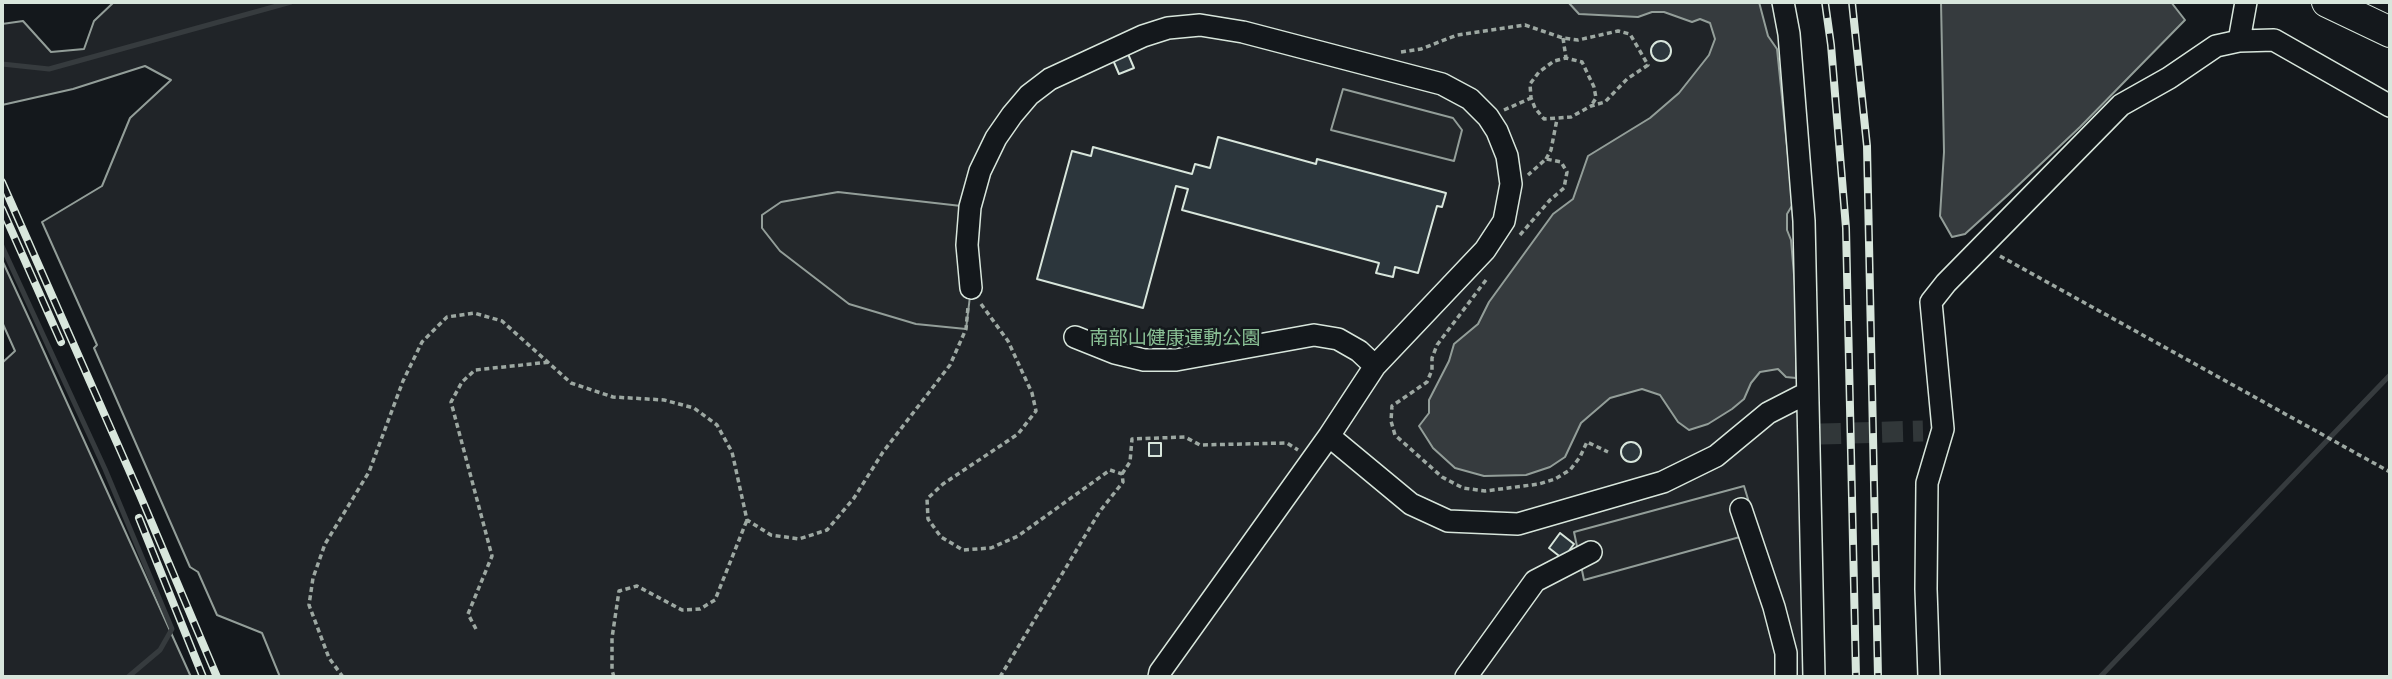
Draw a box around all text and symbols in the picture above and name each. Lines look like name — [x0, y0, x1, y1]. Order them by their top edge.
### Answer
park label: 南部山健康運動公園 — [1090, 328, 1260, 350]

